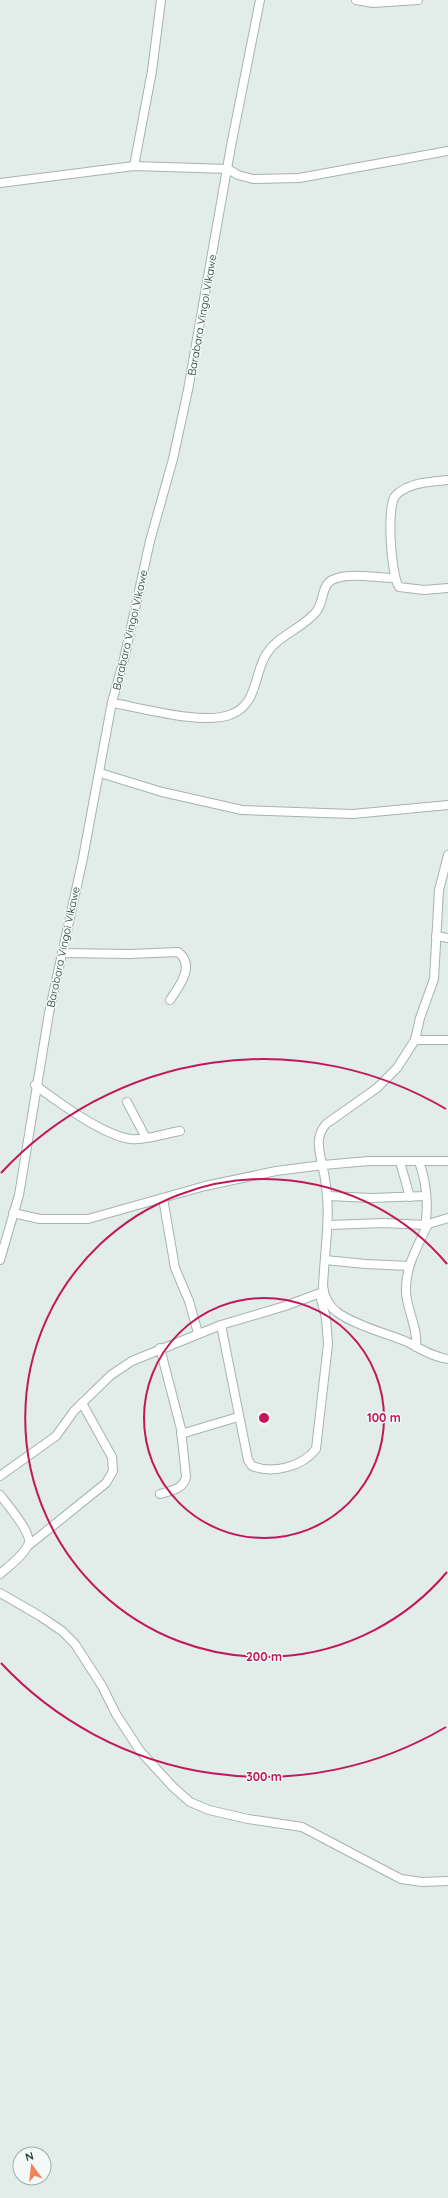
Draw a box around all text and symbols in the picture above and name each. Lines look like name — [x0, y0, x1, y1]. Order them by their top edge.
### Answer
street label: Barabara Vingoi Vikawe — [184, 253, 220, 377]
street label: Barabara Vingoi Vikawe — [109, 569, 151, 691]
street label: Barabara Vingoi Vikawe — [43, 885, 83, 1009]
text: 100 m — [367, 1410, 401, 1425]
centre of rings — [257, 1411, 271, 1425]
text: 200 m — [246, 1649, 282, 1664]
text: 300 m — [246, 1769, 282, 1784]
north arrow — [12, 2146, 52, 2186]
text: N — [24, 2149, 35, 2164]

